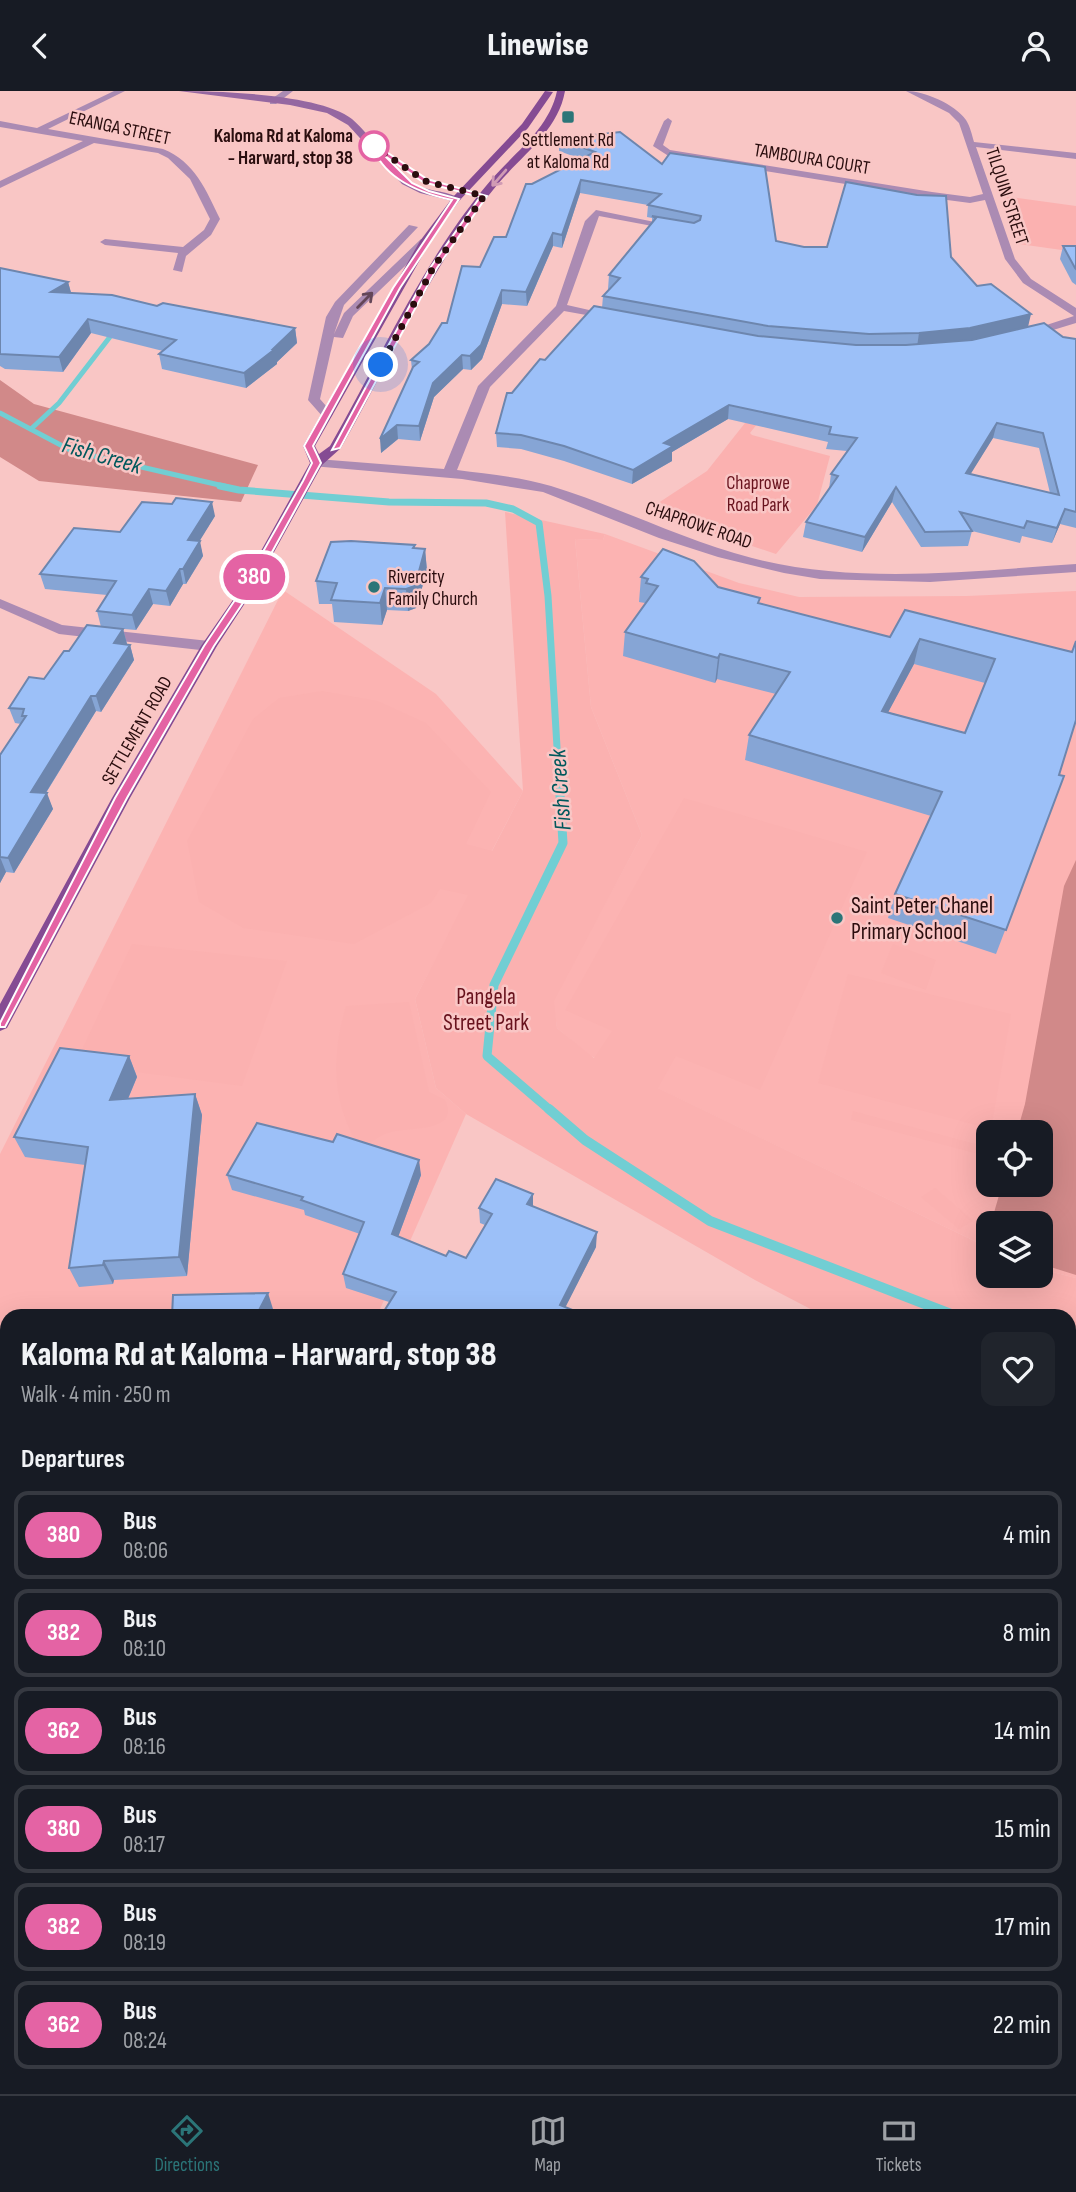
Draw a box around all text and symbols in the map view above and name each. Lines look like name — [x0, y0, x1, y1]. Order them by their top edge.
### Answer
text: Linewise — [487, 26, 589, 65]
icon: back — [21, 27, 59, 65]
icon: person — [1017, 27, 1055, 65]
street label: ERANGA STREET — [67, 107, 173, 150]
marker: Settlement Rd at Kaloma Rd — [560, 109, 576, 125]
place label: Kaloma Rd at Kaloma - Harward, stop 38 — [214, 125, 353, 170]
place label: Settlement Rd at Kaloma Rd — [522, 129, 614, 174]
marker: Kaloma Rd at Kaloma - Harward, stop 38 — [359, 131, 389, 161]
street label: TAMBOURA COURT — [752, 139, 872, 180]
street label: TILQUIN STREET — [980, 145, 1033, 249]
one-way arrow — [491, 169, 507, 187]
one-way arrow — [356, 292, 373, 309]
your location — [363, 347, 398, 382]
water label: Fish Creek — [59, 430, 146, 481]
park label: Chaprowe Road Park — [726, 472, 790, 517]
street label: CHAPROWE ROAD — [642, 496, 755, 554]
line badge: 380 — [214, 554, 294, 600]
text: 380 — [237, 562, 271, 591]
place label: Rivercity Family Church — [388, 566, 478, 611]
marker: Rivercity Family Church — [366, 579, 382, 595]
street label: SETTLEMENT ROAD — [97, 672, 178, 789]
water label: Fish Creek — [543, 747, 578, 832]
place label: Saint Peter Chanel Primary School — [851, 892, 993, 946]
marker: Saint Peter Chanel Primary School — [829, 910, 845, 926]
park label: Pangela Street Park — [443, 983, 529, 1037]
map controls — [976, 1120, 1053, 1288]
button: locate — [976, 1120, 1053, 1197]
button: layers — [976, 1211, 1053, 1288]
button: heart — [981, 1332, 1055, 1406]
text: Kaloma Rd at Kaloma - Harward, stop 38 — [21, 1335, 497, 1375]
text: Walk · 4 min · 250 m — [21, 1381, 171, 1409]
text: Departures — [21, 1444, 125, 1475]
text: Bus — [123, 1506, 157, 1537]
text: 380 — [47, 1520, 80, 1549]
text: 4 min — [1003, 1520, 1051, 1551]
text: 08:06 — [123, 1537, 168, 1565]
text: Bus — [123, 1604, 157, 1635]
text: 382 — [47, 1618, 80, 1647]
text: 8 min — [1003, 1618, 1051, 1649]
text: 08:10 — [123, 1635, 166, 1663]
text: Bus — [123, 1702, 157, 1733]
text: 362 — [47, 1716, 80, 1745]
text: 14 min — [994, 1716, 1051, 1747]
text: 08:16 — [123, 1733, 166, 1761]
text: Bus — [123, 1800, 157, 1831]
text: 380 — [47, 1814, 80, 1843]
text: 15 min — [995, 1814, 1051, 1845]
text: 08:17 — [123, 1831, 165, 1859]
text: Bus — [123, 1898, 157, 1929]
text: 382 — [47, 1912, 80, 1941]
text: 17 min — [995, 1912, 1051, 1943]
text: 08:19 — [123, 1929, 166, 1957]
text: Bus — [123, 1996, 157, 2027]
text: 362 — [47, 2010, 80, 2039]
text: 22 min — [993, 2010, 1051, 2041]
text: 08:24 — [123, 2027, 167, 2055]
tab: Directions — [154, 2112, 220, 2177]
tab: Map — [529, 2112, 567, 2177]
tab: Tickets — [876, 2112, 922, 2177]

